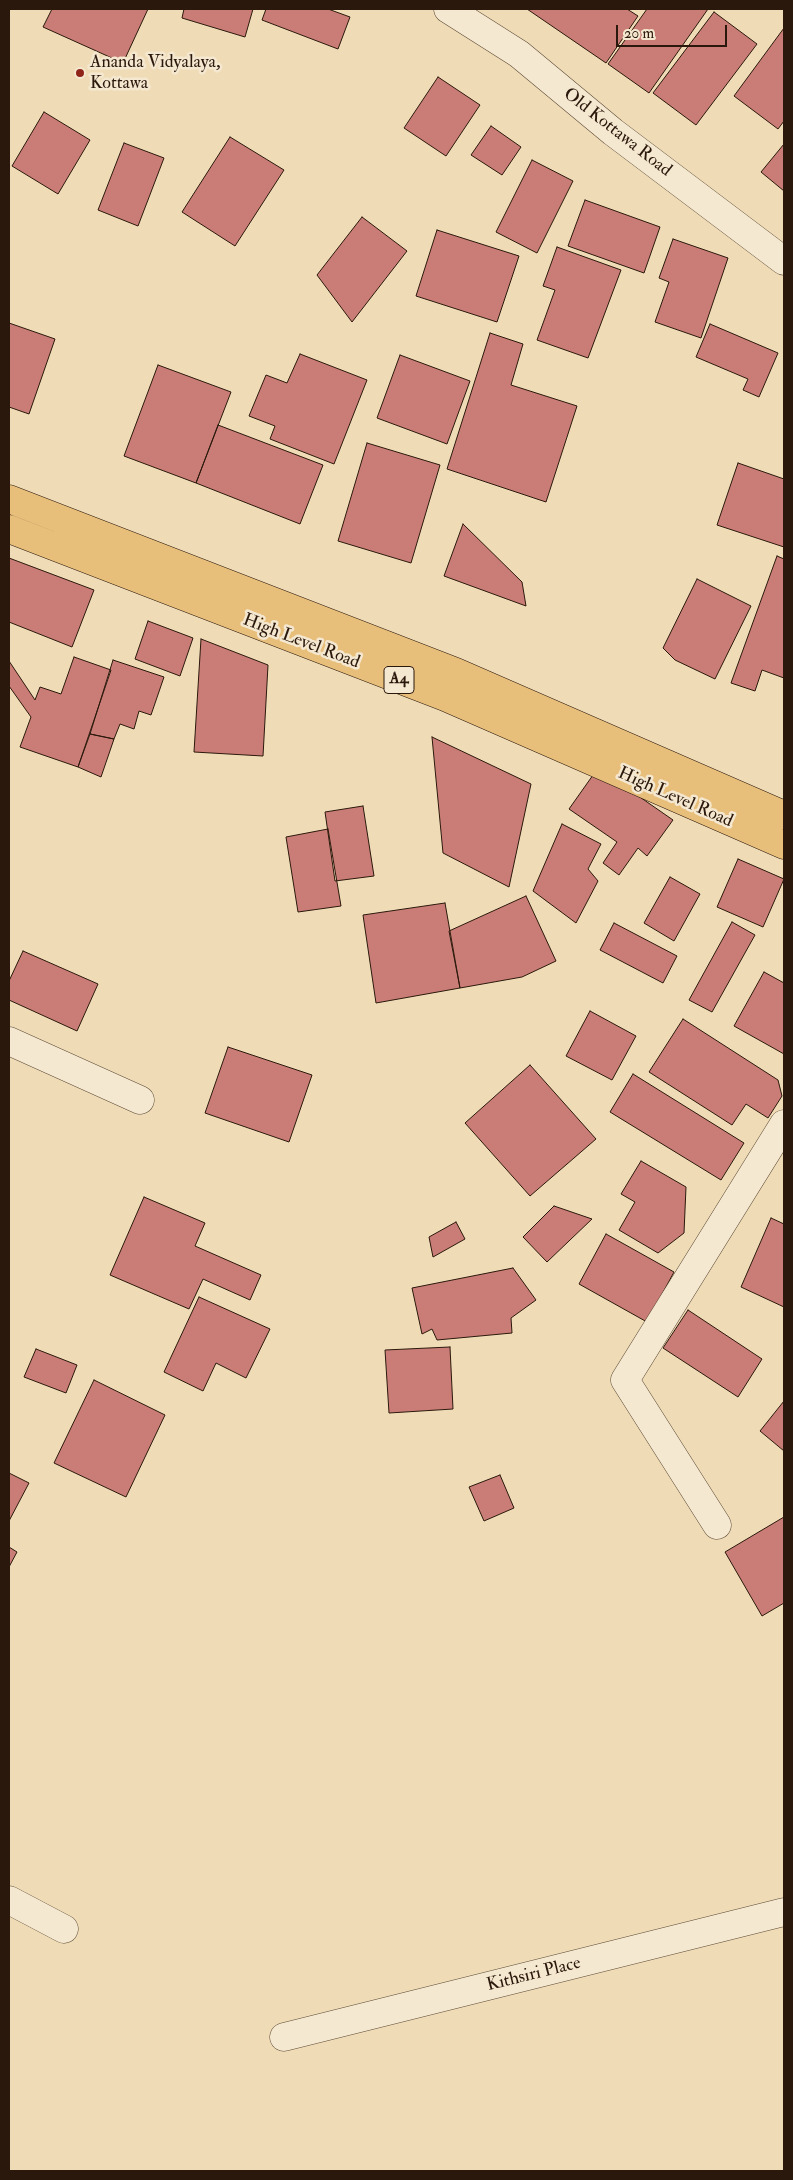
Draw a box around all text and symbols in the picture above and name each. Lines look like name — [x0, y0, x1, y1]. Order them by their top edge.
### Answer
scale bar — [618, 15, 729, 47]
text: 20 m — [624, 24, 654, 43]
place label: Ananda Vidyalaya, Kottawa — [90, 52, 221, 94]
marker: Ananda Vidyalaya, Kottawa — [74, 67, 86, 79]
street label: Old Kottawa Road — [559, 84, 675, 182]
street label: High Level Road — [240, 610, 362, 674]
road number: A4 — [384, 666, 414, 694]
street label: High Level Road — [614, 763, 736, 833]
street label: Kithsiri Place — [485, 1953, 583, 1997]

